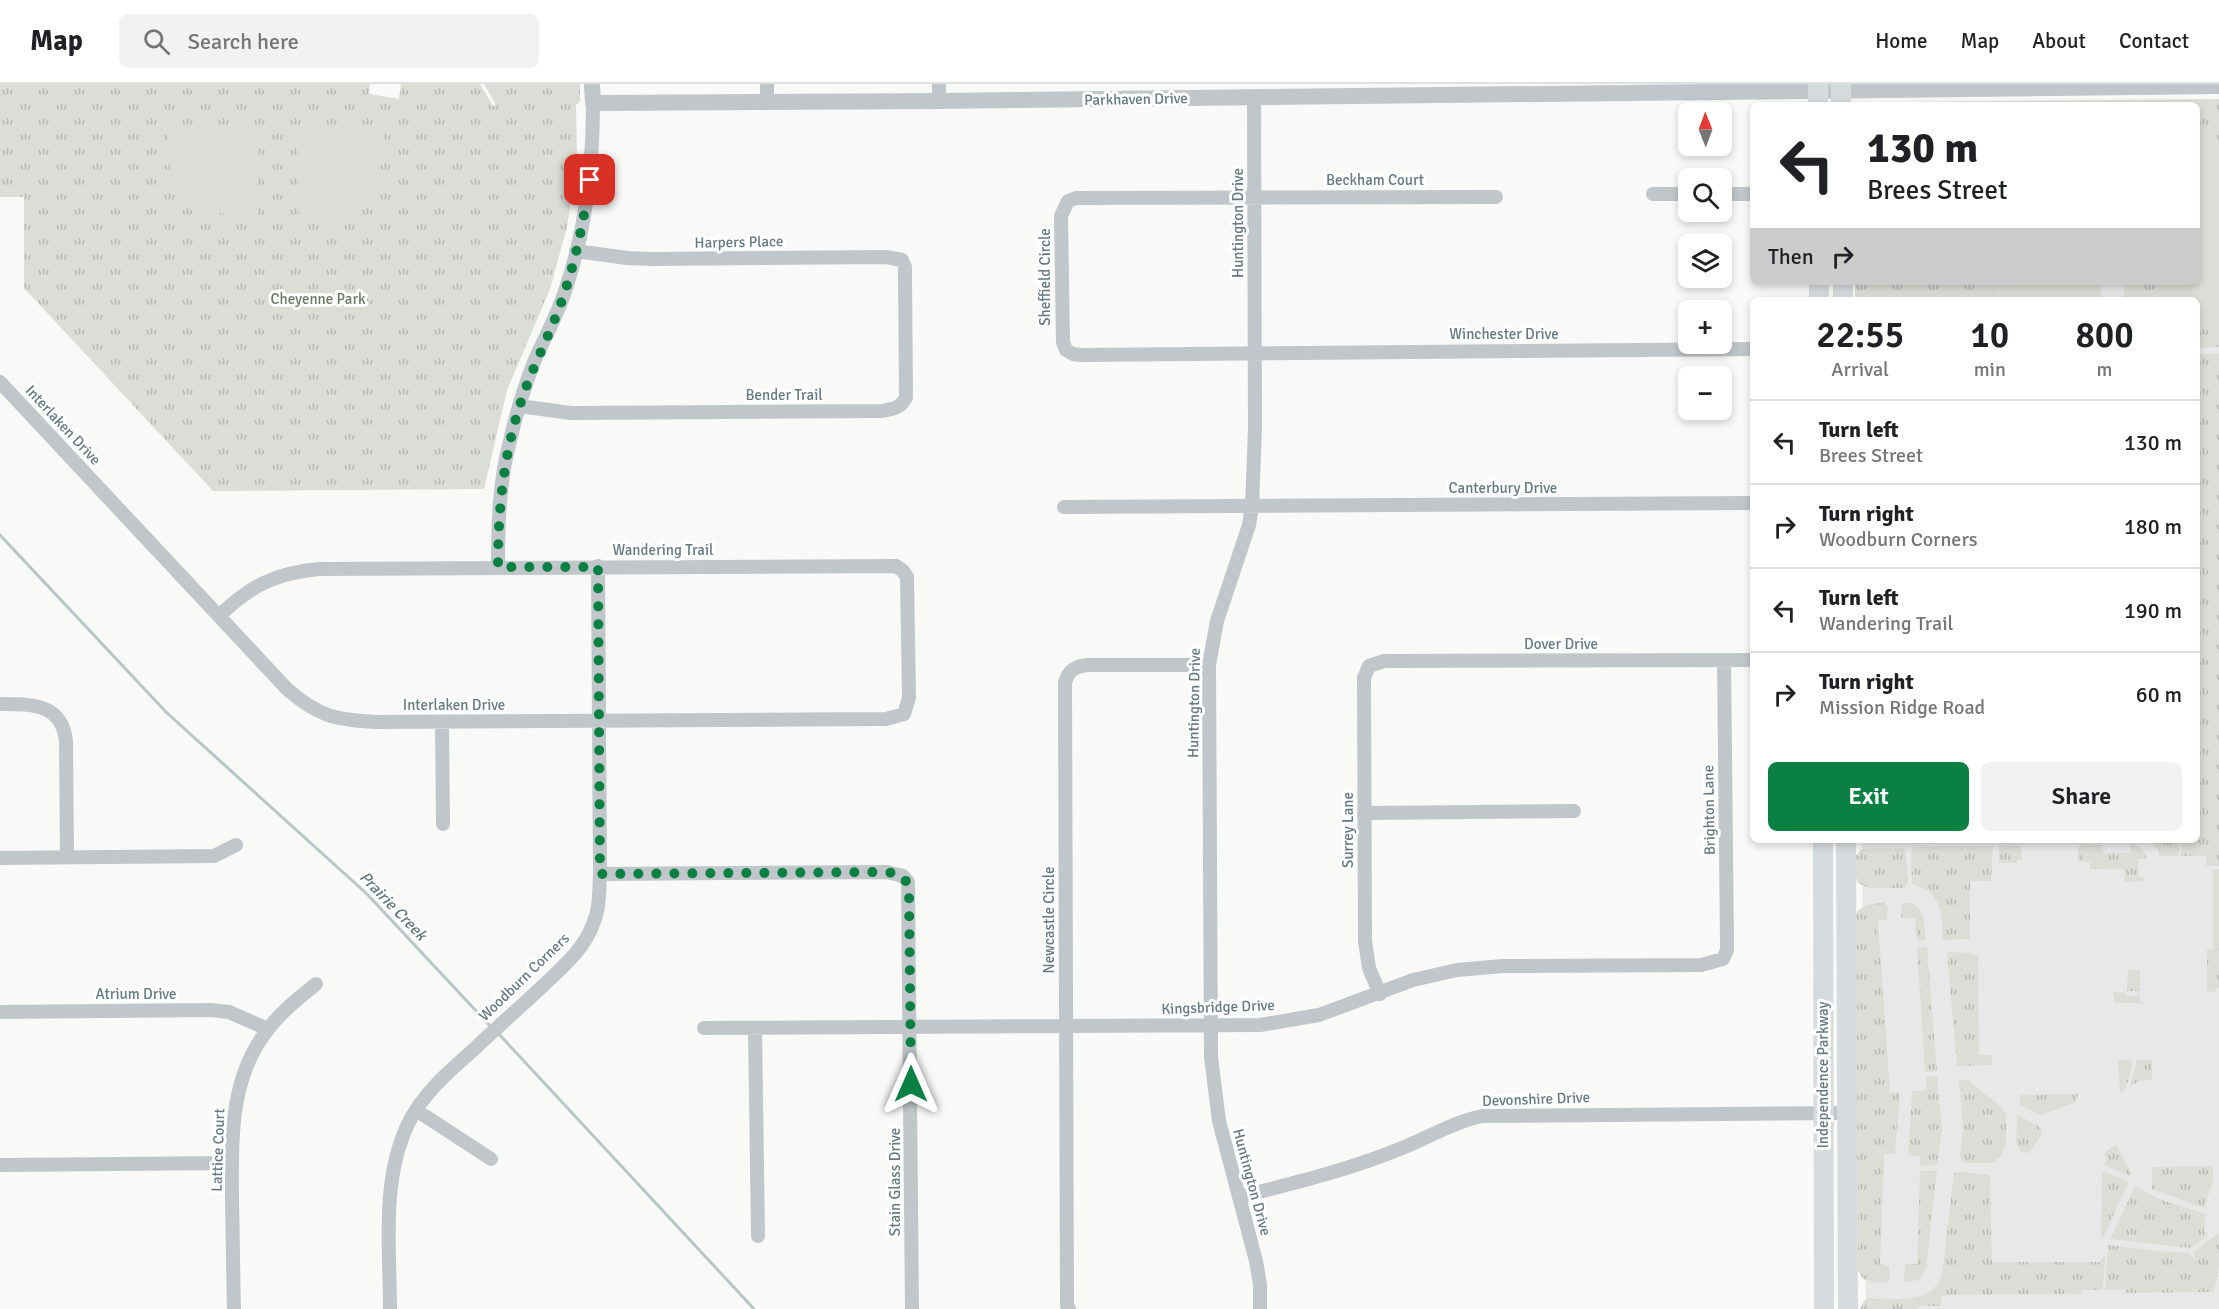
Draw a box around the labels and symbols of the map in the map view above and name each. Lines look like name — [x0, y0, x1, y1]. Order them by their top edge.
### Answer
street label: Parkhaven Drive — [1084, 89, 1188, 109]
north arrow — [1678, 102, 1732, 156]
pin — [564, 154, 615, 205]
street label: Huntington Drive — [1229, 168, 1247, 278]
street label: Beckham Court — [1326, 171, 1424, 189]
street label: Sheffield Circle — [1036, 228, 1054, 326]
street label: Harpers Place — [694, 232, 784, 252]
park label: Cheyenne Park — [271, 290, 366, 308]
street label: Winchester Drive — [1449, 325, 1559, 343]
street label: Interlaken Drive — [21, 381, 105, 469]
street label: Bender Trail — [745, 386, 823, 404]
street label: Canterbury Drive — [1449, 479, 1557, 497]
street label: Wandering Trail — [613, 541, 713, 559]
street label: Dover Drive — [1524, 635, 1598, 653]
street label: Huntington Drive — [1184, 648, 1204, 758]
street label: Interlaken Drive — [403, 696, 505, 714]
street label: Brighton Lane — [1699, 765, 1719, 855]
street label: Surrey Lane — [1339, 792, 1357, 868]
water label: Prairie Creek — [355, 867, 432, 946]
street label: Newcastle Circle — [1040, 867, 1058, 973]
street label: Woodburn Corners — [475, 929, 573, 1025]
street label: Atrium Drive — [95, 985, 177, 1003]
street label: Kingsbridge Drive — [1161, 996, 1275, 1018]
street label: Independence Parkway — [1814, 1001, 1832, 1149]
position arrow — [879, 1052, 943, 1116]
street label: Devonshire Drive — [1482, 1088, 1590, 1110]
street label: Lattice Court — [208, 1108, 228, 1192]
street label: Huntington Drive — [1229, 1127, 1275, 1237]
street label: Stain Glass Drive — [886, 1128, 904, 1236]

